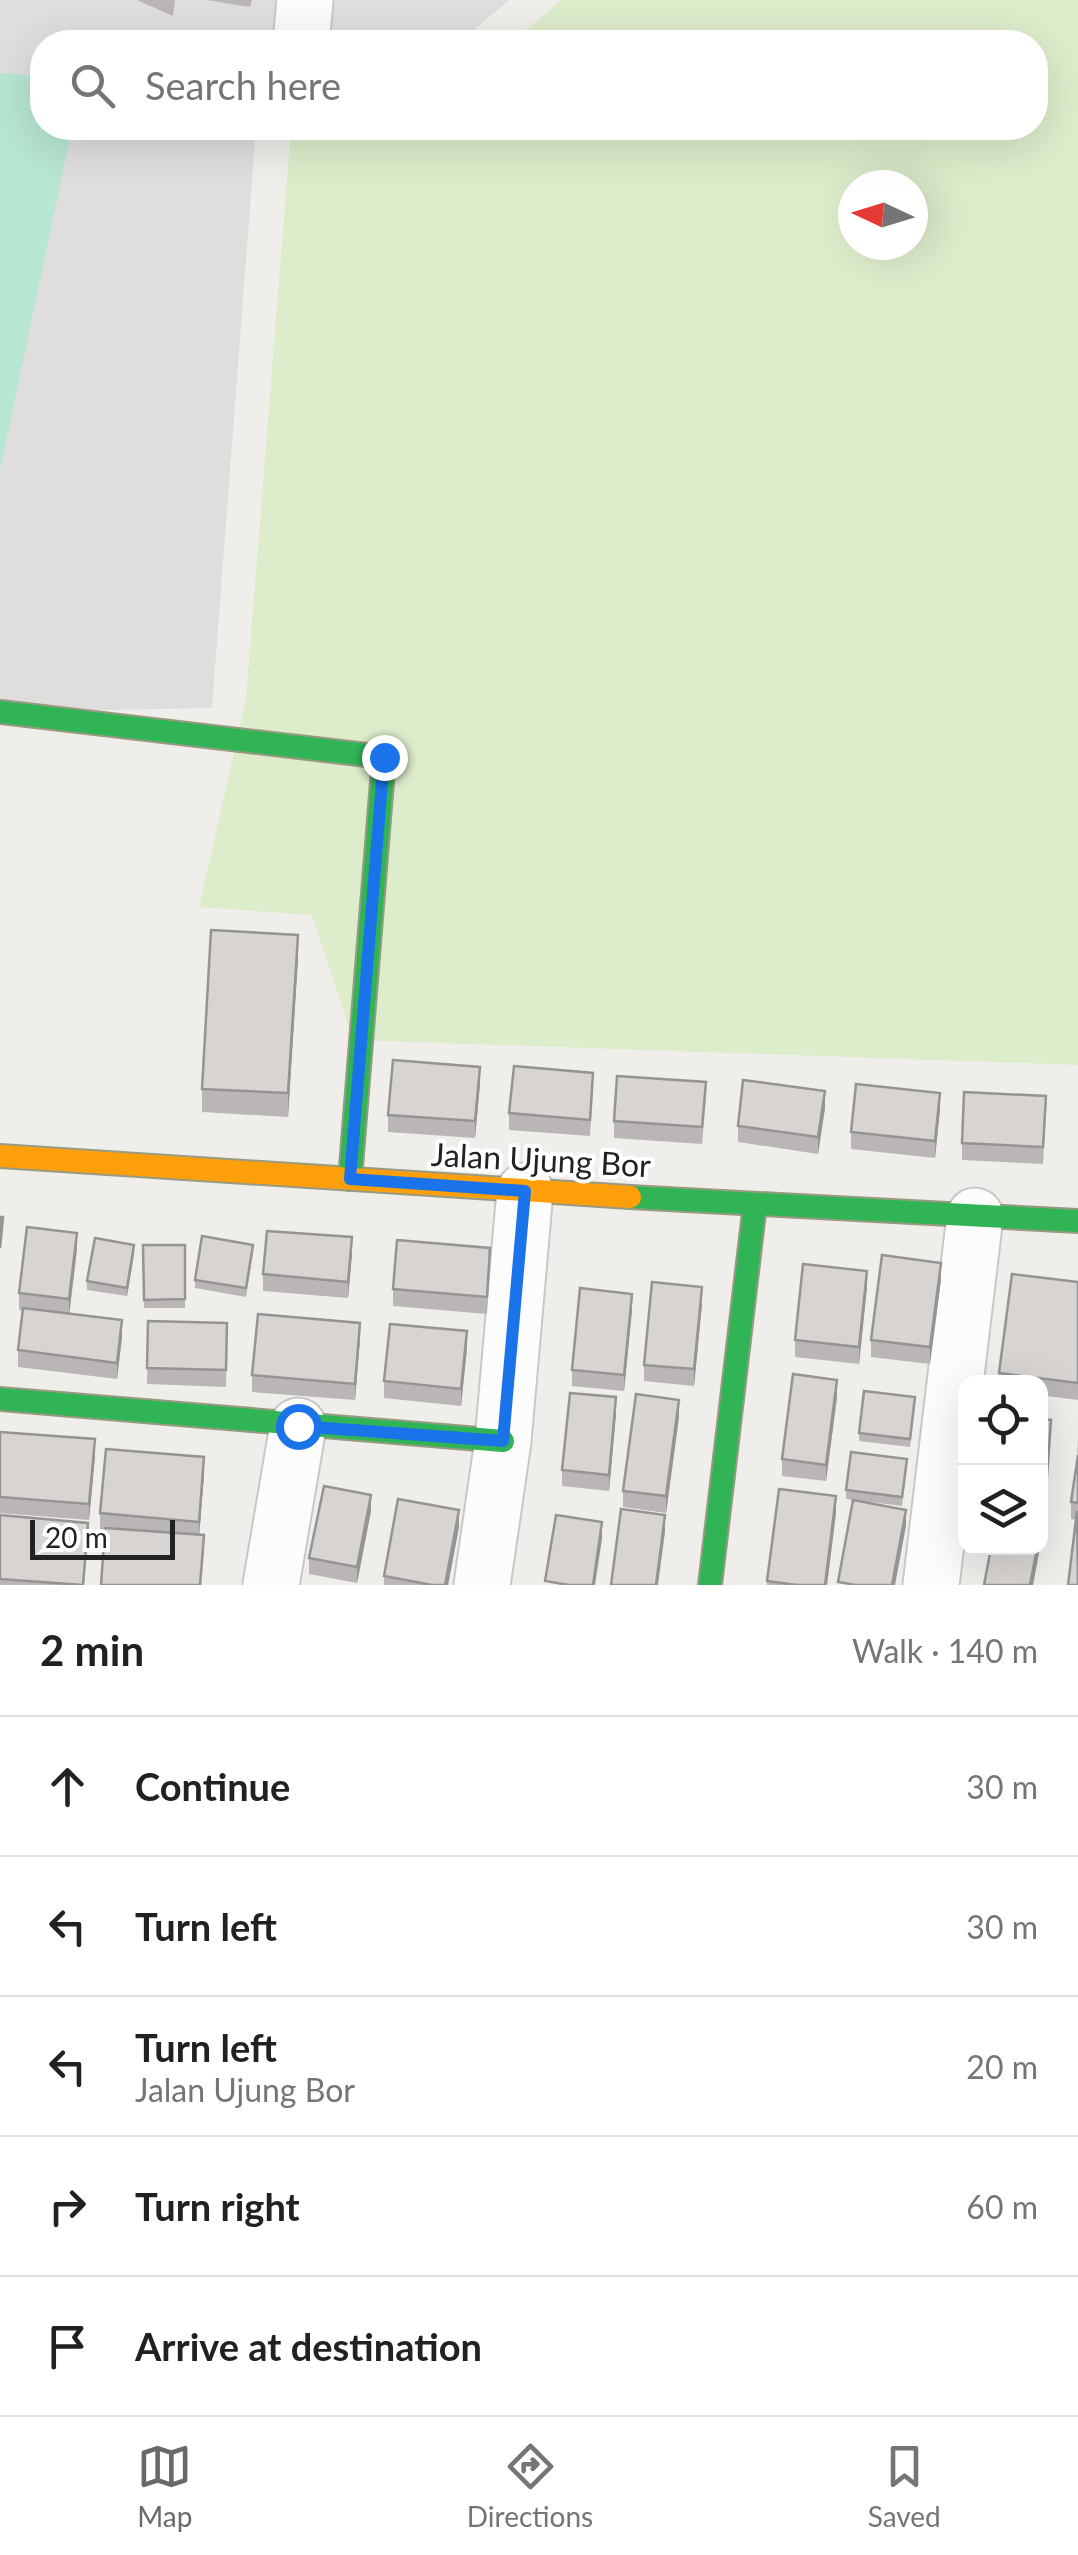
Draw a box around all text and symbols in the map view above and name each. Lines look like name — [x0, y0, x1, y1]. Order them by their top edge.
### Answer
search box — [30, 30, 1048, 140]
icon: search — [65, 58, 120, 113]
text: Search here — [145, 62, 341, 108]
north arrow — [838, 170, 928, 260]
route end — [362, 735, 408, 781]
street label: Jalan Ujung Bor — [430, 1134, 652, 1184]
map controls — [958, 1375, 1048, 1555]
button: locate — [958, 1375, 1048, 1465]
route start — [276, 1404, 322, 1450]
button: layers — [958, 1465, 1048, 1555]
scale bar — [30, 1515, 175, 1560]
text: 20 m — [45, 1520, 108, 1554]
text: 2 min — [40, 1625, 144, 1675]
text: Walk · 140 m — [852, 1631, 1038, 1670]
icon: ahead — [40, 1759, 95, 1814]
text: Continue — [135, 1763, 290, 1809]
text: 30 m — [966, 1767, 1038, 1806]
icon: left — [40, 1899, 95, 1954]
text: Turn left — [135, 1903, 277, 1949]
text: 30 m — [966, 1907, 1038, 1946]
text: Turn left — [135, 2024, 277, 2070]
icon: left — [40, 2039, 95, 2094]
text: 20 m — [966, 2047, 1038, 2086]
text: Jalan Ujung Bor — [135, 2070, 355, 2109]
icon: right — [40, 2179, 95, 2234]
text: Turn right — [135, 2183, 300, 2229]
text: 60 m — [966, 2187, 1038, 2226]
icon: arrive — [40, 2319, 95, 2374]
text: Arrive at destination — [135, 2323, 482, 2369]
tab: Map — [137, 2439, 192, 2533]
tab: Directions — [467, 2439, 593, 2533]
tab: Saved — [868, 2439, 941, 2533]

